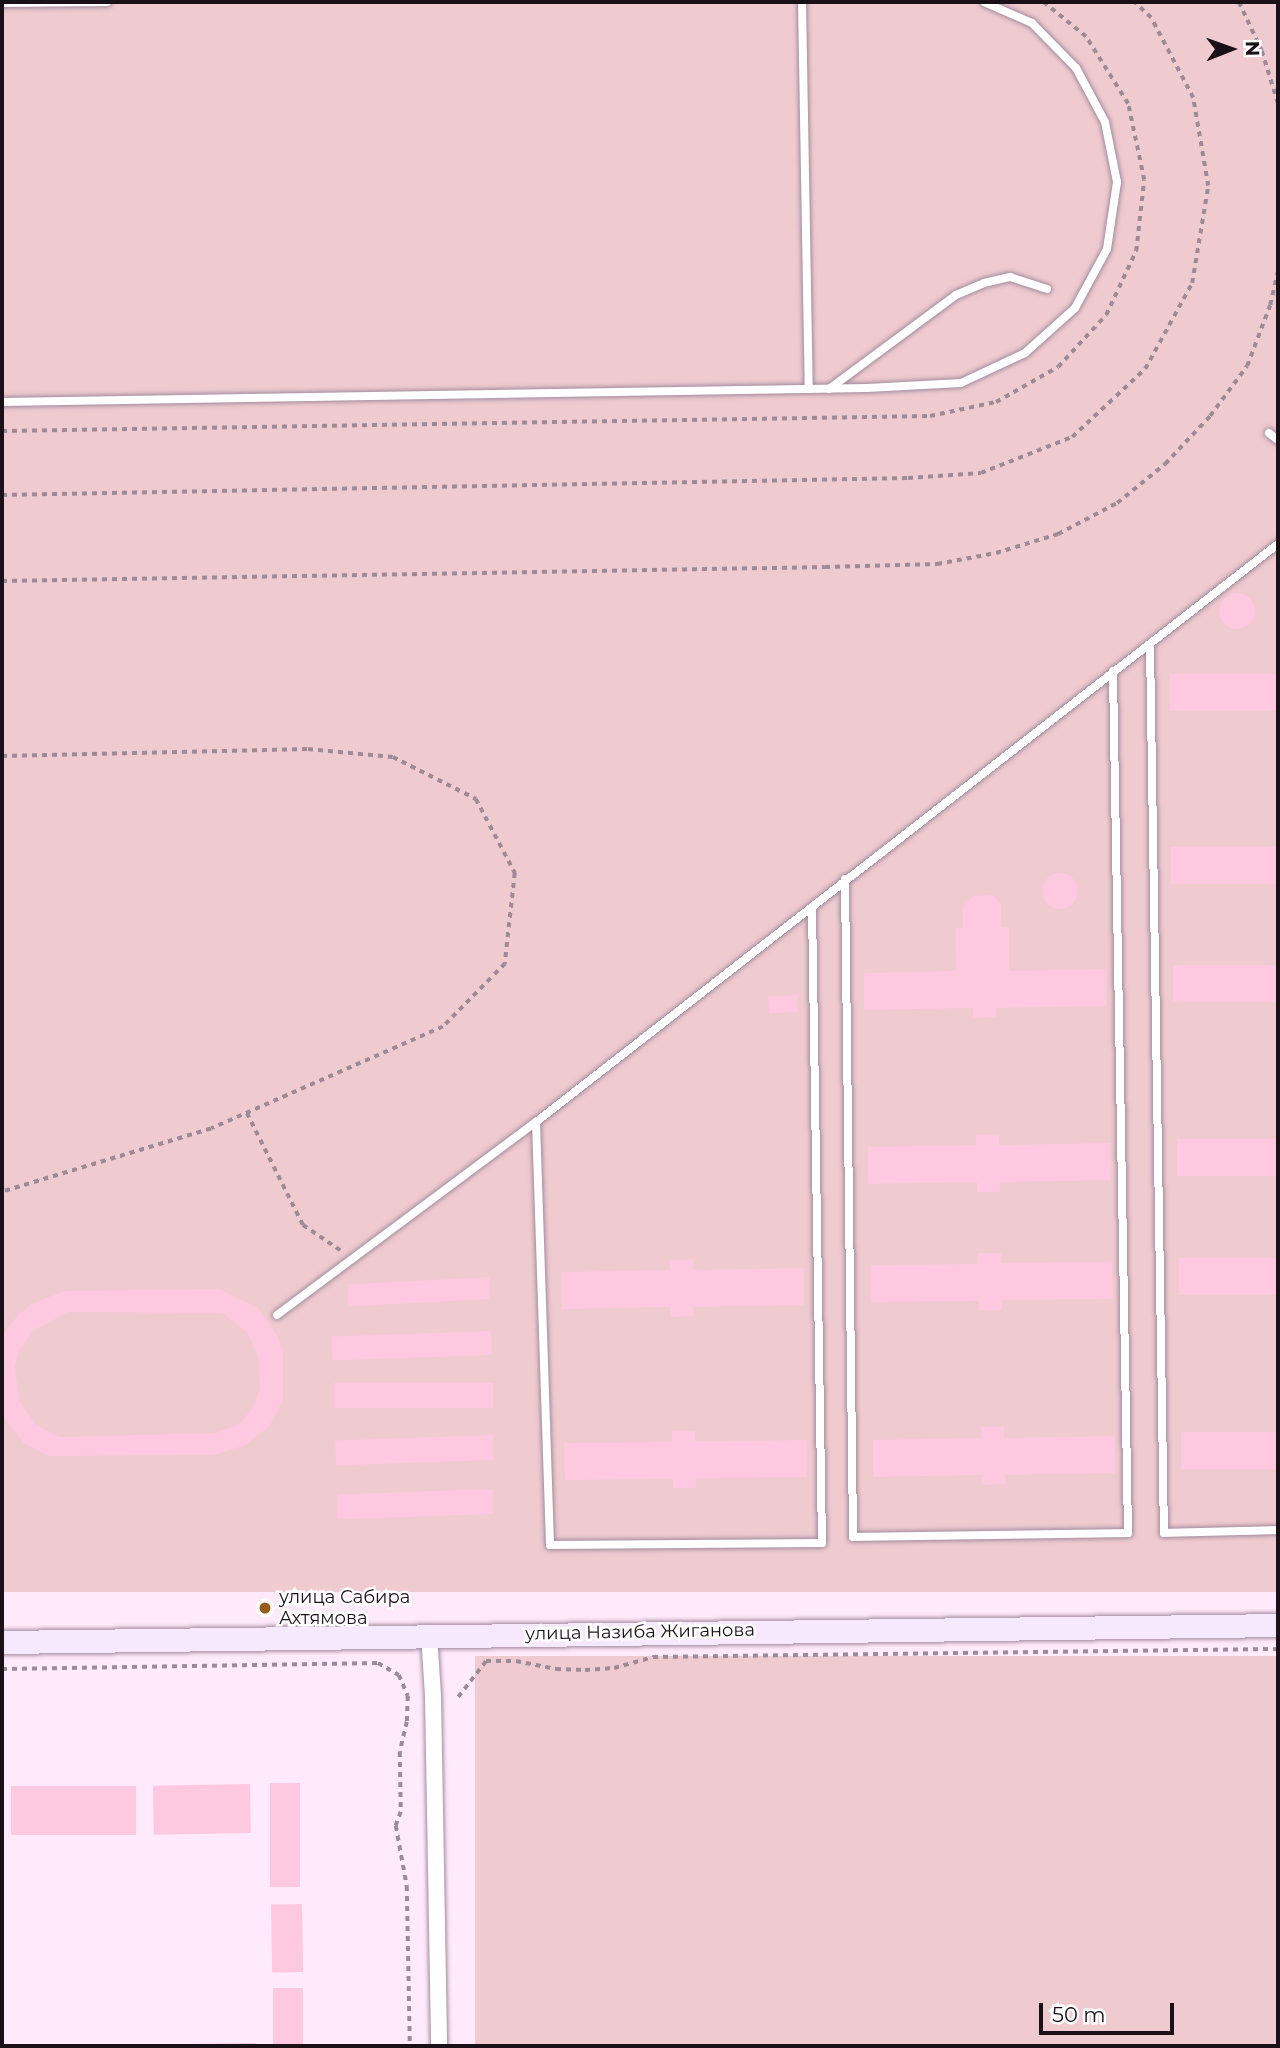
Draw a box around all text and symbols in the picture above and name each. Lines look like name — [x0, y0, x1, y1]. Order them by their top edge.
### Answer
north arrow — [1196, 14, 1266, 84]
text: N — [1241, 41, 1264, 56]
place label: улица Сабира Ахтямова — [279, 1587, 410, 1630]
marker: улица Сабира Ахтямова — [257, 1600, 273, 1616]
street label: улица Назиба Жиганова — [525, 1619, 755, 1645]
scale bar — [1042, 1988, 1177, 2032]
text: 50 m — [1052, 2002, 1106, 2027]

